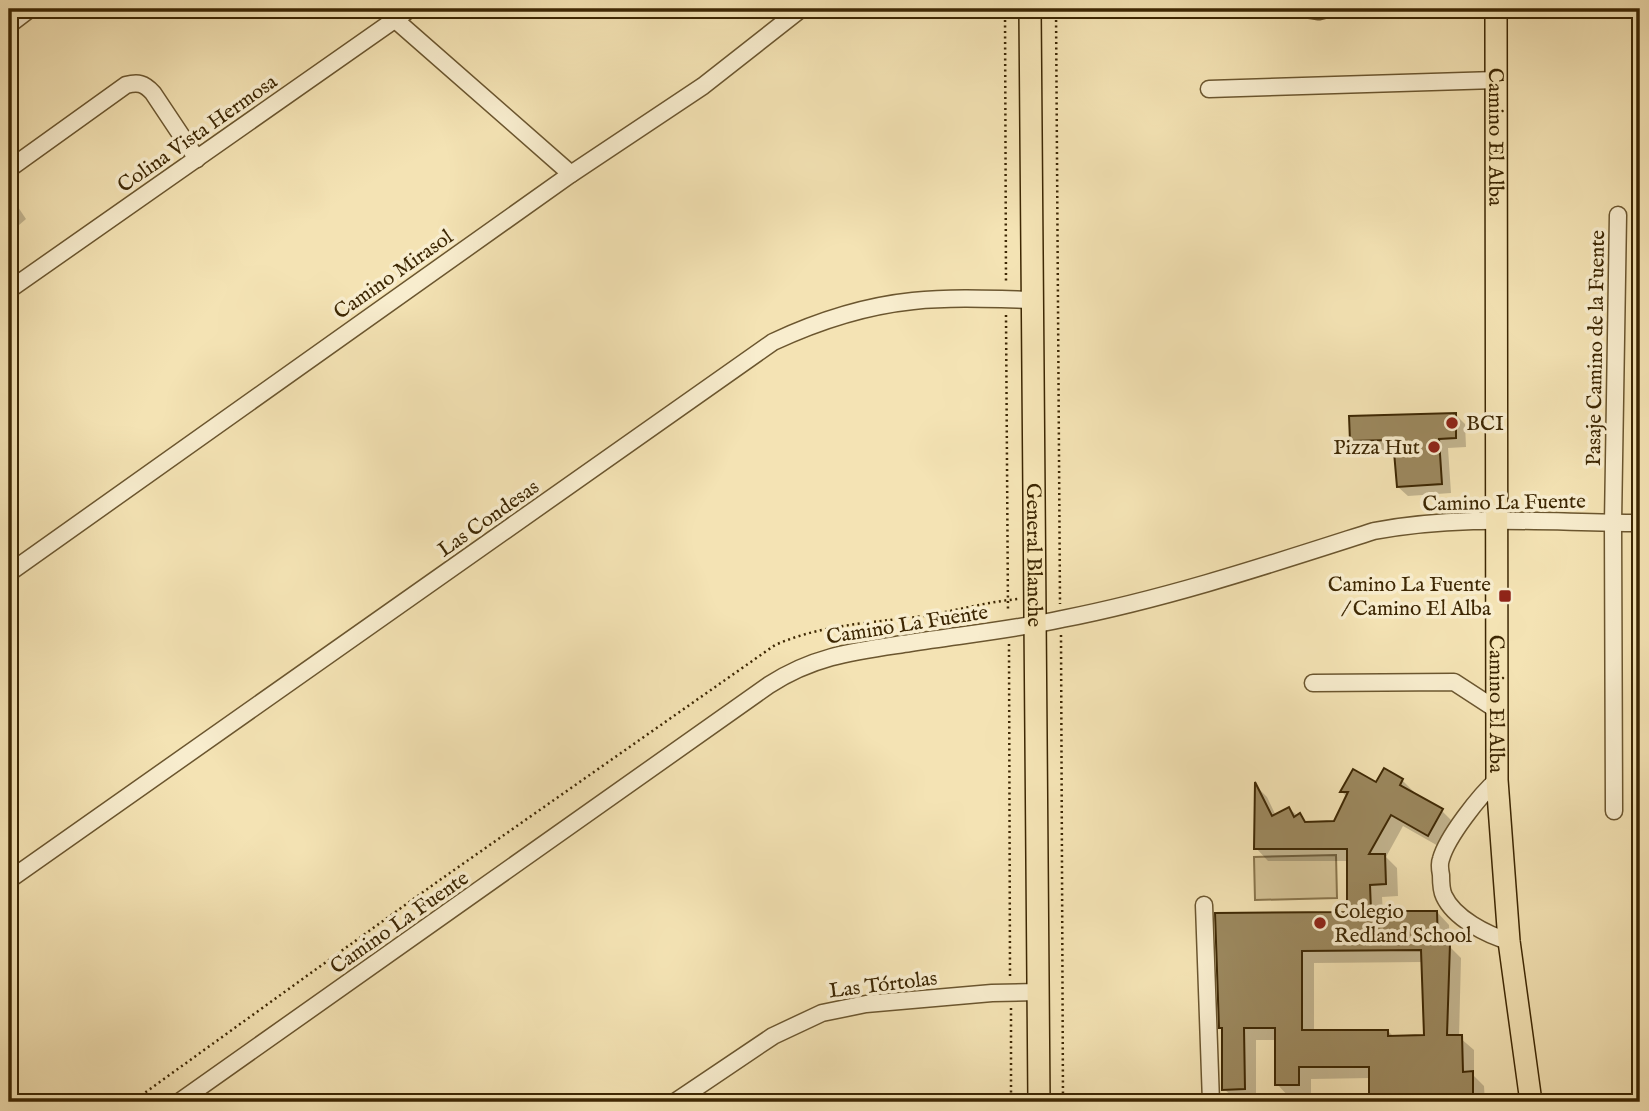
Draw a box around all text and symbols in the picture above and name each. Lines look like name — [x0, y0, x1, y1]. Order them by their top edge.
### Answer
street label: Colina Vista Hermosa — [113, 68, 284, 200]
street label: Camino El Alba — [1481, 68, 1508, 207]
street label: Camino Mirasol — [329, 224, 459, 326]
street label: Pasaje Camino de la Fuente — [1581, 229, 1612, 466]
place label: BCI — [1466, 411, 1504, 438]
marker: BCI — [1444, 415, 1460, 431]
place label: Pizza Hut — [1333, 435, 1420, 462]
marker: Pizza Hut — [1426, 439, 1442, 455]
street label: Las Condesas — [433, 474, 545, 564]
street label: General Blanche — [1019, 483, 1047, 627]
street label: Camino La Fuente — [1422, 489, 1586, 518]
place label: Camino La Fuente / Camino El Alba — [1328, 572, 1492, 623]
marker: Camino La Fuente / Camino El Alba — [1497, 588, 1513, 604]
street label: Camino La Fuente — [824, 599, 990, 652]
street label: Camino El Alba — [1482, 635, 1509, 774]
street label: Camino La Fuente — [325, 865, 475, 981]
place label: Colegio Redland School — [1334, 899, 1472, 950]
marker: Colegio Redland School — [1312, 915, 1328, 931]
street label: Las Tórtolas — [827, 965, 939, 1006]

